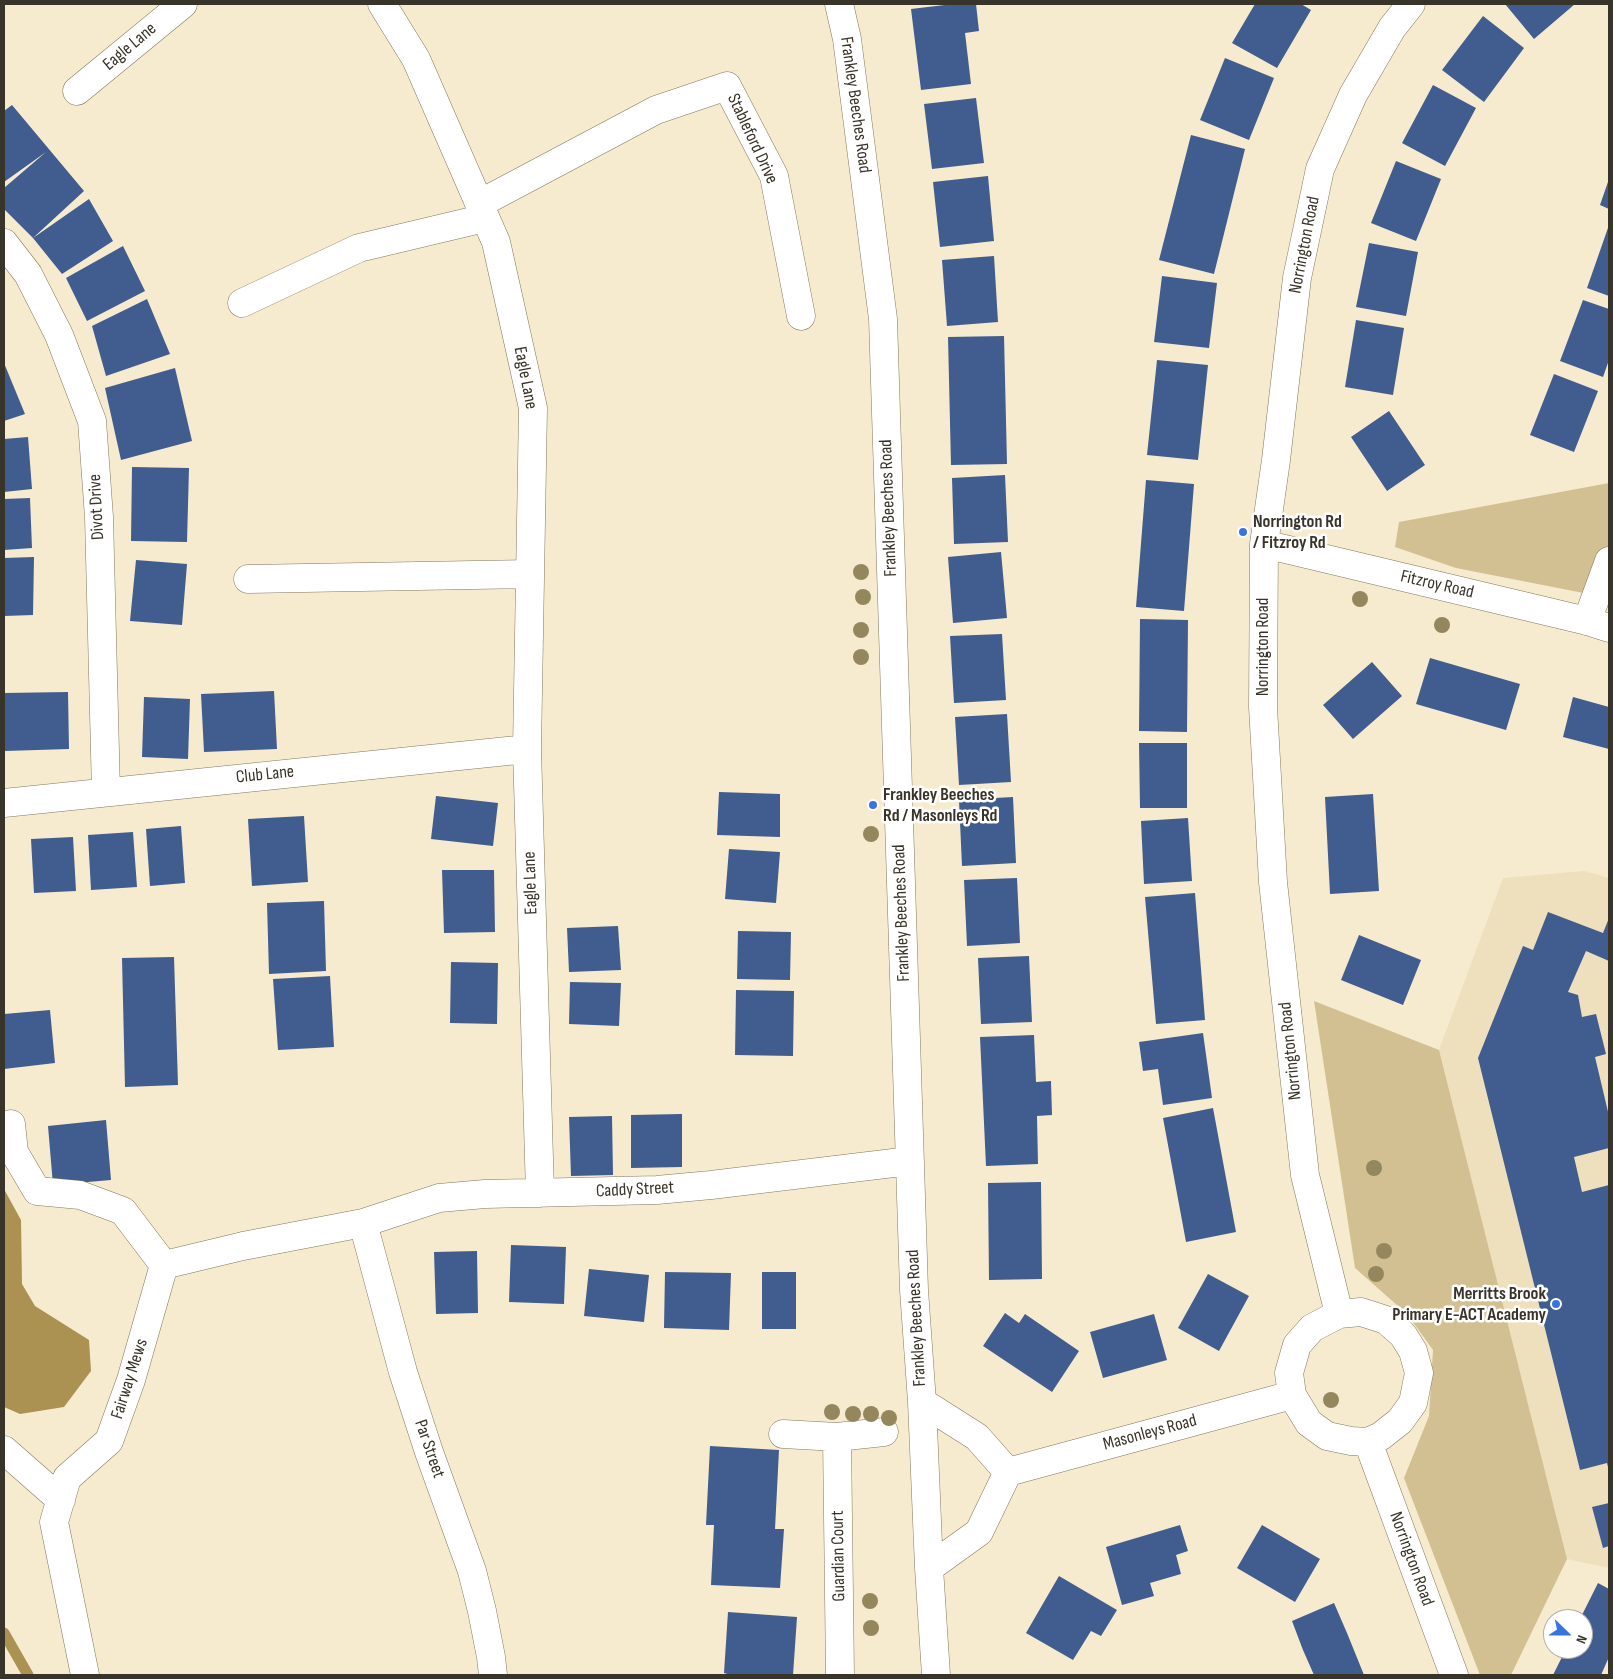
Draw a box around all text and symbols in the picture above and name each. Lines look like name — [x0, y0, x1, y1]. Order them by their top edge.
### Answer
street label: Eagle Lane — [99, 18, 161, 76]
street label: Frankley Beeches Road — [835, 35, 875, 175]
street label: Stableford Drive — [722, 90, 782, 188]
street label: Norrington Road — [1285, 195, 1325, 295]
street label: Eagle Lane — [508, 345, 542, 411]
street label: Frankley Beeches Road — [876, 439, 902, 577]
street label: Divot Drive — [84, 473, 110, 541]
place label: Norrington Rd / Fitzroy Rd — [1253, 511, 1342, 554]
marker: Norrington Rd / Fitzroy Rd — [1237, 526, 1249, 538]
street label: Fitzroy Road — [1398, 566, 1476, 604]
street label: Norrington Road — [1252, 598, 1274, 696]
street label: Club Lane — [235, 761, 295, 789]
place label: Frankley Beeches Rd / Masonleys Rd — [883, 784, 997, 826]
marker: Frankley Beeches Rd / Masonleys Rd — [867, 799, 879, 811]
street label: Frankley Beeches Road — [889, 844, 915, 982]
street label: Eagle Lane — [519, 851, 543, 915]
street label: Norrington Road — [1275, 1001, 1307, 1101]
street label: Caddy Street — [595, 1177, 675, 1203]
street label: Frankley Beeches Road — [903, 1249, 931, 1387]
place label: Merritts Brook Primary E-ACT Academy — [1392, 1283, 1546, 1326]
marker: Merritts Brook Primary E-ACT Academy — [1550, 1298, 1562, 1310]
street label: Fairway Mews — [107, 1336, 153, 1422]
street label: Masonleys Road — [1101, 1410, 1199, 1456]
street label: Par Street — [409, 1417, 449, 1481]
street label: Norrington Road — [1384, 1509, 1438, 1609]
street label: Guardian Court — [827, 1510, 851, 1602]
north arrow — [1543, 1609, 1593, 1659]
text: N — [1572, 1633, 1591, 1646]

